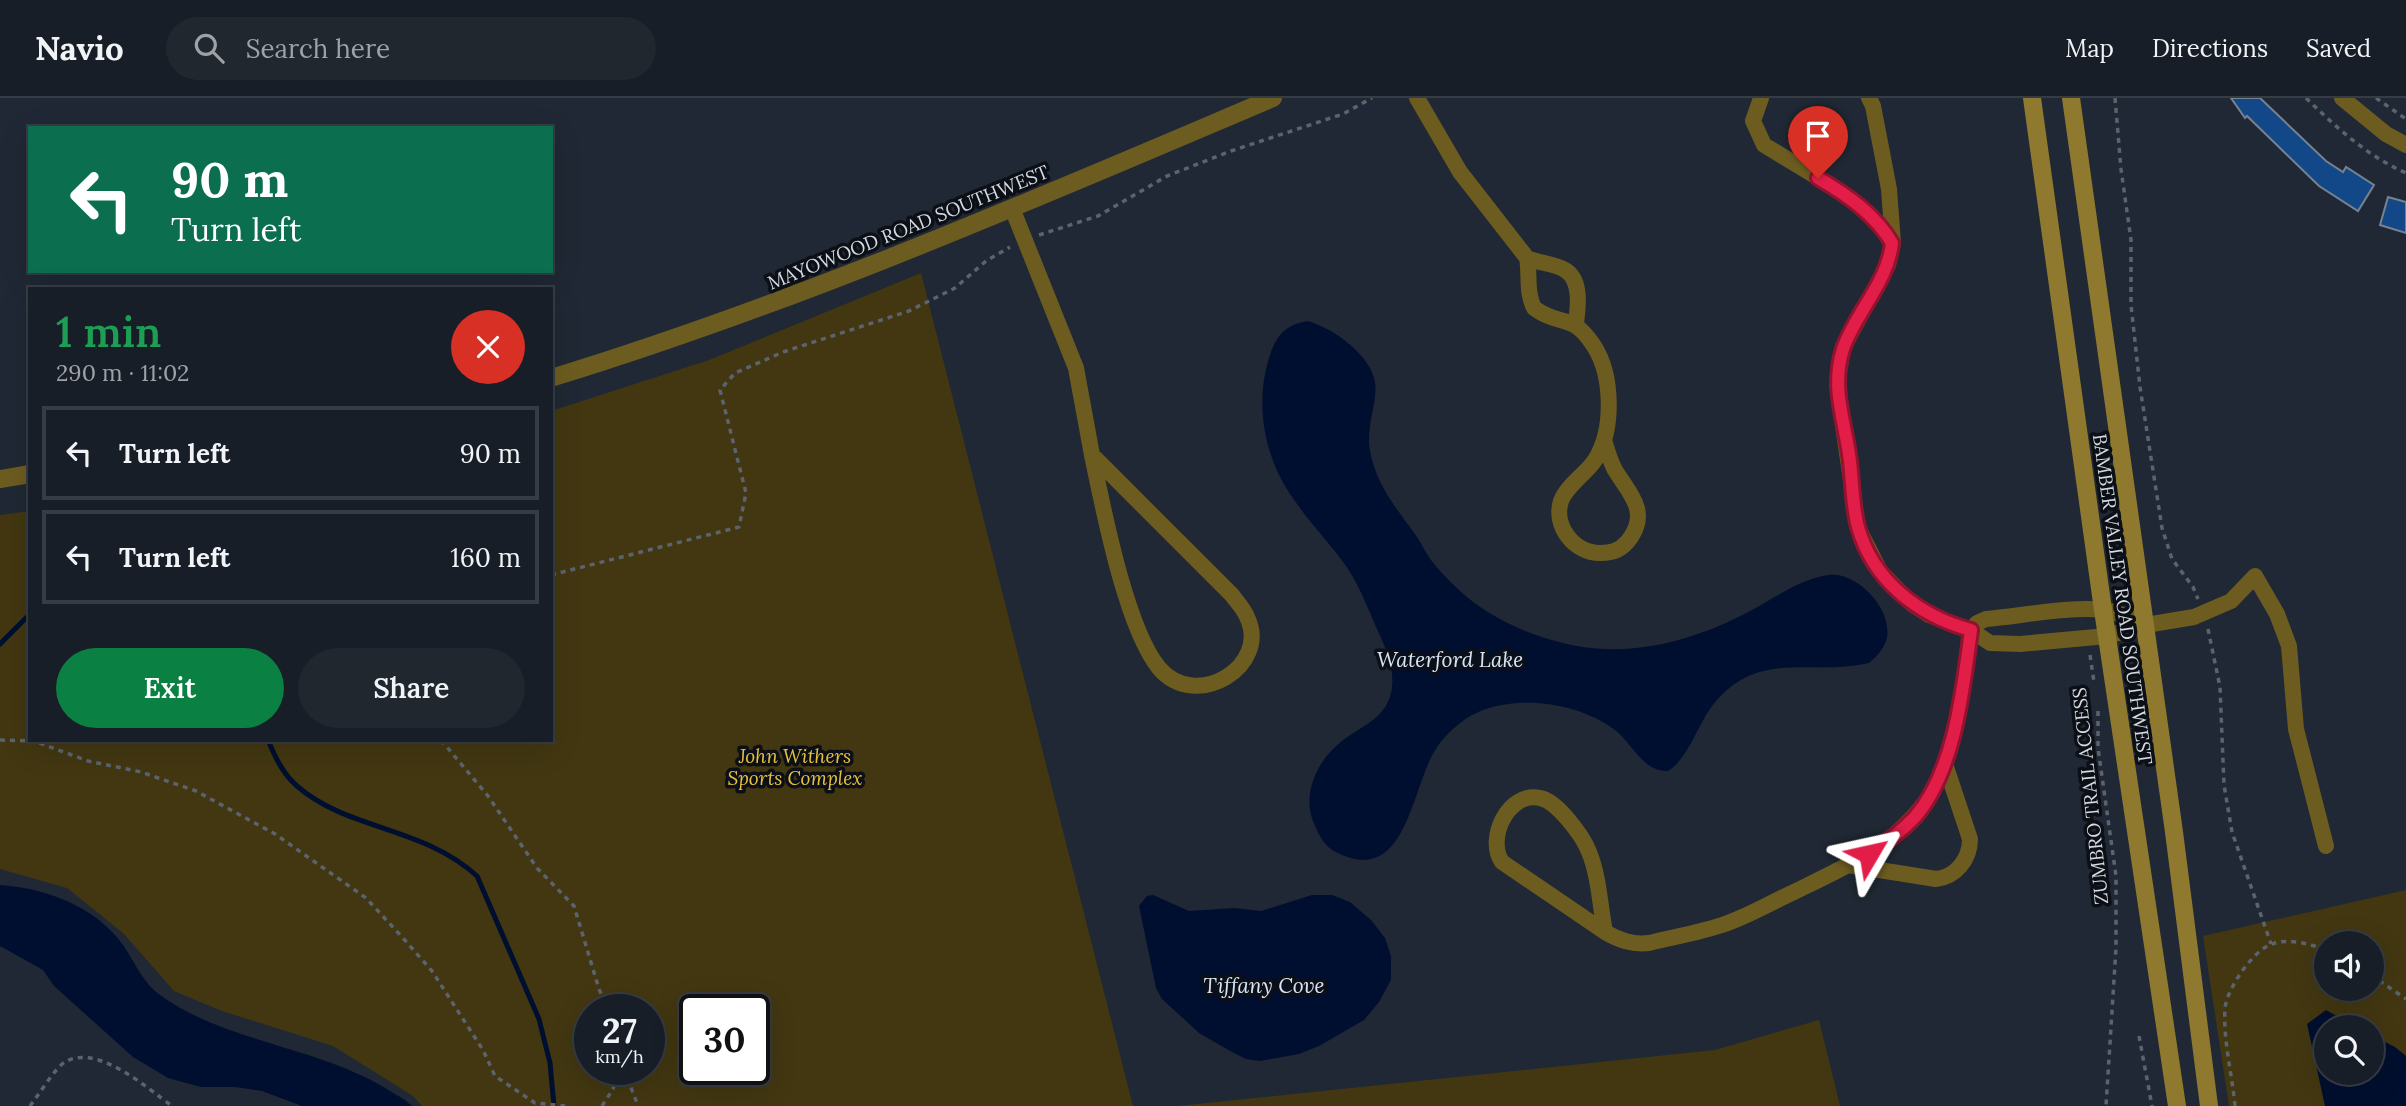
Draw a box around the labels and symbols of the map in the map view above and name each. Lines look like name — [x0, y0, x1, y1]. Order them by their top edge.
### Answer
pin — [1788, 106, 1848, 178]
street label: MAYOWOOD ROAD SOUTHWEST — [764, 159, 1052, 295]
street label: BAMBER VALLEY ROAD SOUTHWEST — [2088, 432, 2158, 766]
water label: Waterford Lake — [1377, 646, 1523, 673]
street label: ZUMBRO TRAIL ACCESS — [2067, 686, 2113, 906]
park label: John Withers Sports Complex — [728, 744, 862, 790]
position arrow — [1832, 817, 1906, 891]
water label: Tiffany Cove — [1203, 972, 1325, 999]
speed limit sign: 30 — [679, 994, 770, 1085]

